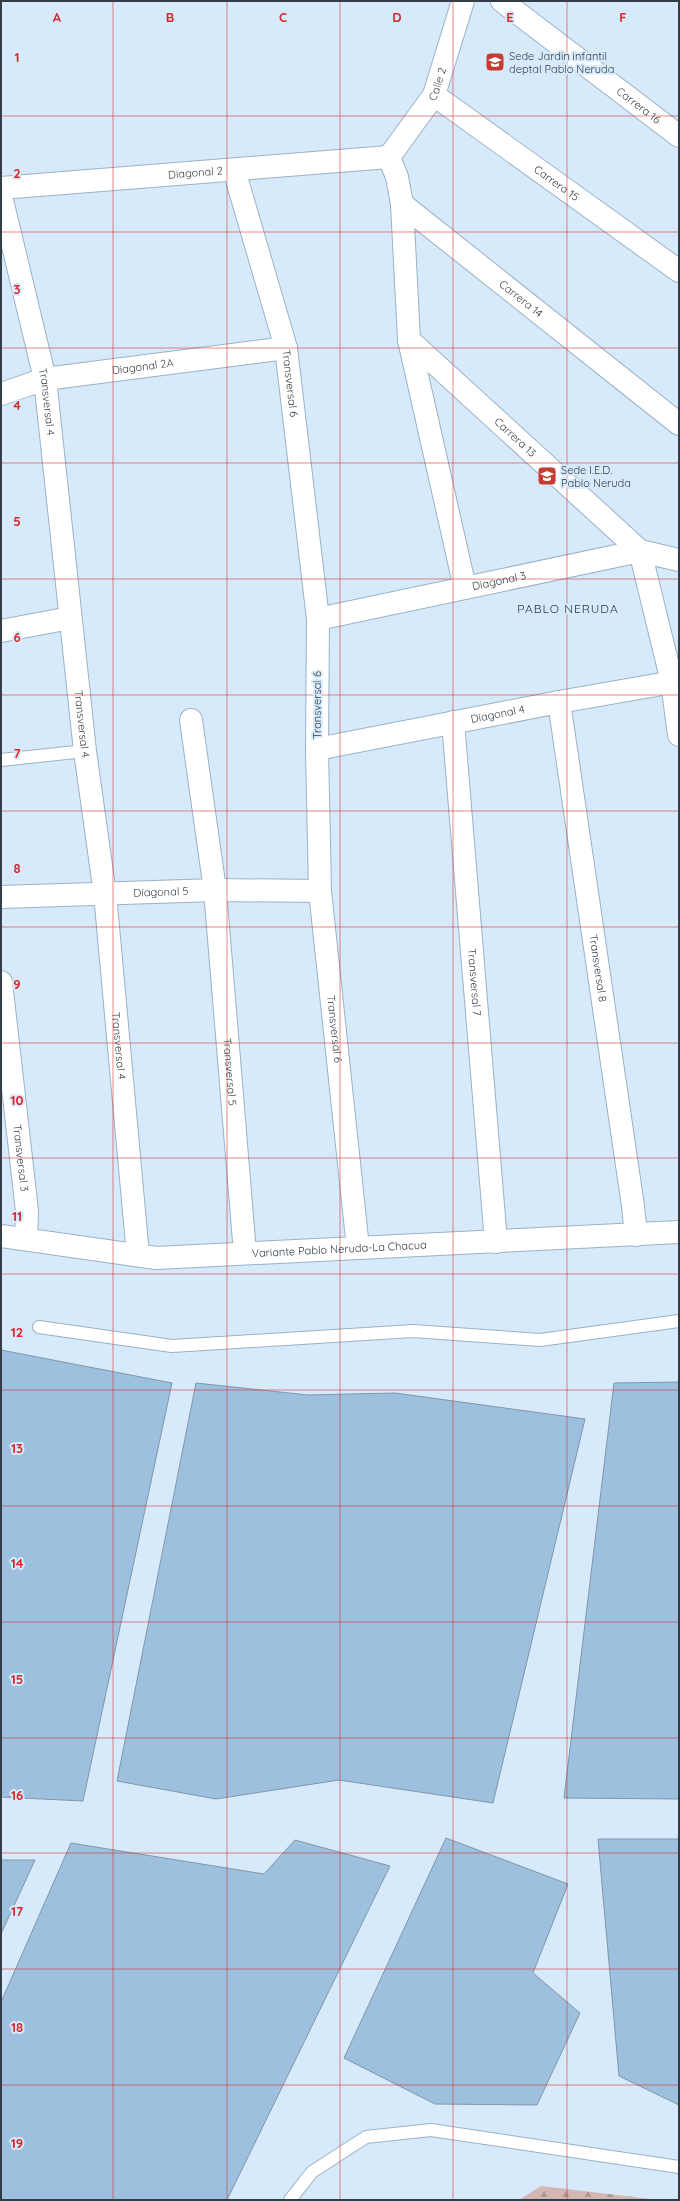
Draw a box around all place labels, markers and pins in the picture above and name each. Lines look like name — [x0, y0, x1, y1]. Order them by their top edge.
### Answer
place label: Sede Jardin infantil deptal Pablo Neruda — [509, 49, 614, 76]
school or university icon: Sede Jardin infantil deptal Pablo Neruda — [484, 51, 506, 73]
place label: Sede I.E.D. Pablo Neruda — [561, 463, 631, 490]
school or university icon: Sede I.E.D. Pablo Neruda — [536, 465, 558, 487]

